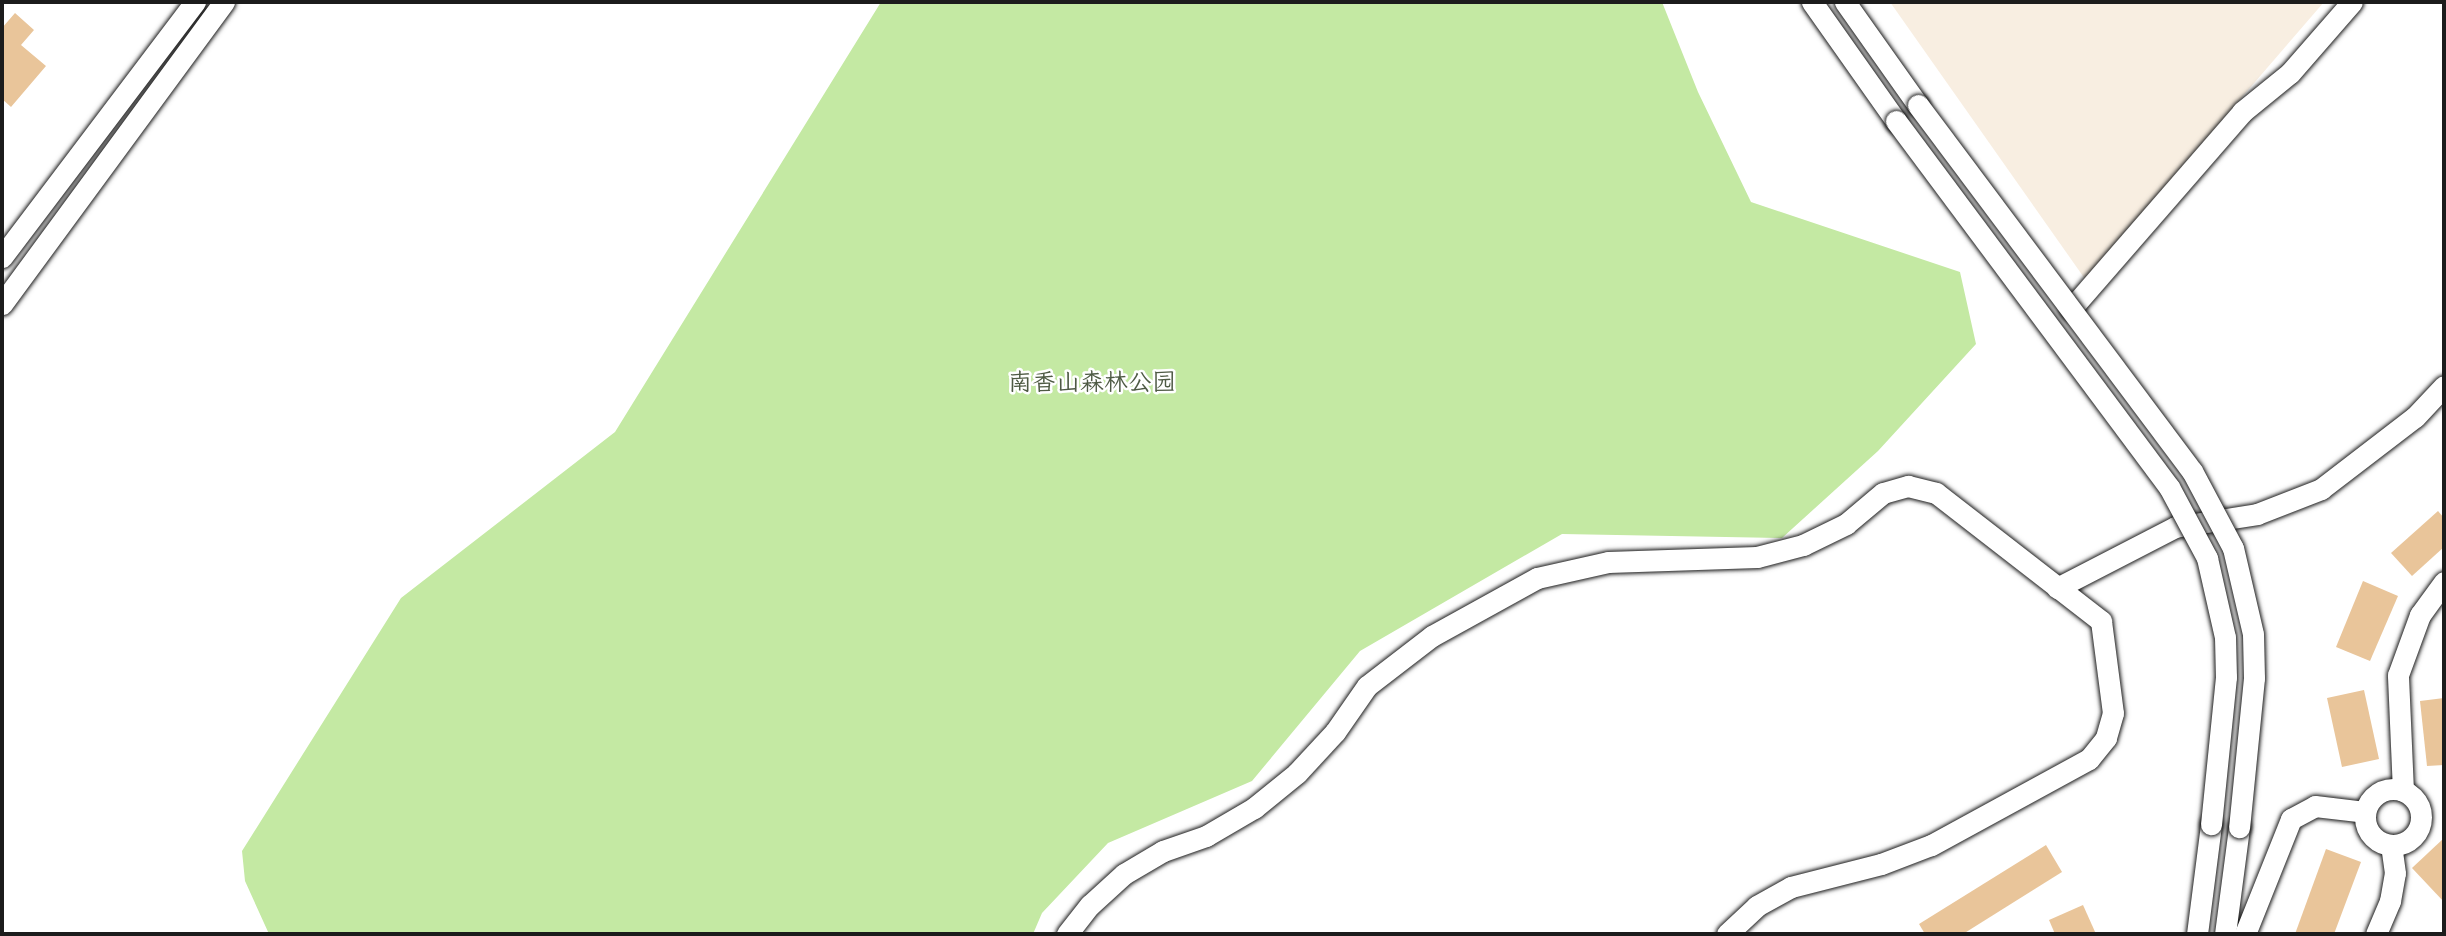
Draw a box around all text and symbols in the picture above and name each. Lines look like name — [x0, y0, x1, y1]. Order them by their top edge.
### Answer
park label: 南香山森林公园 — [1008, 368, 1176, 396]

